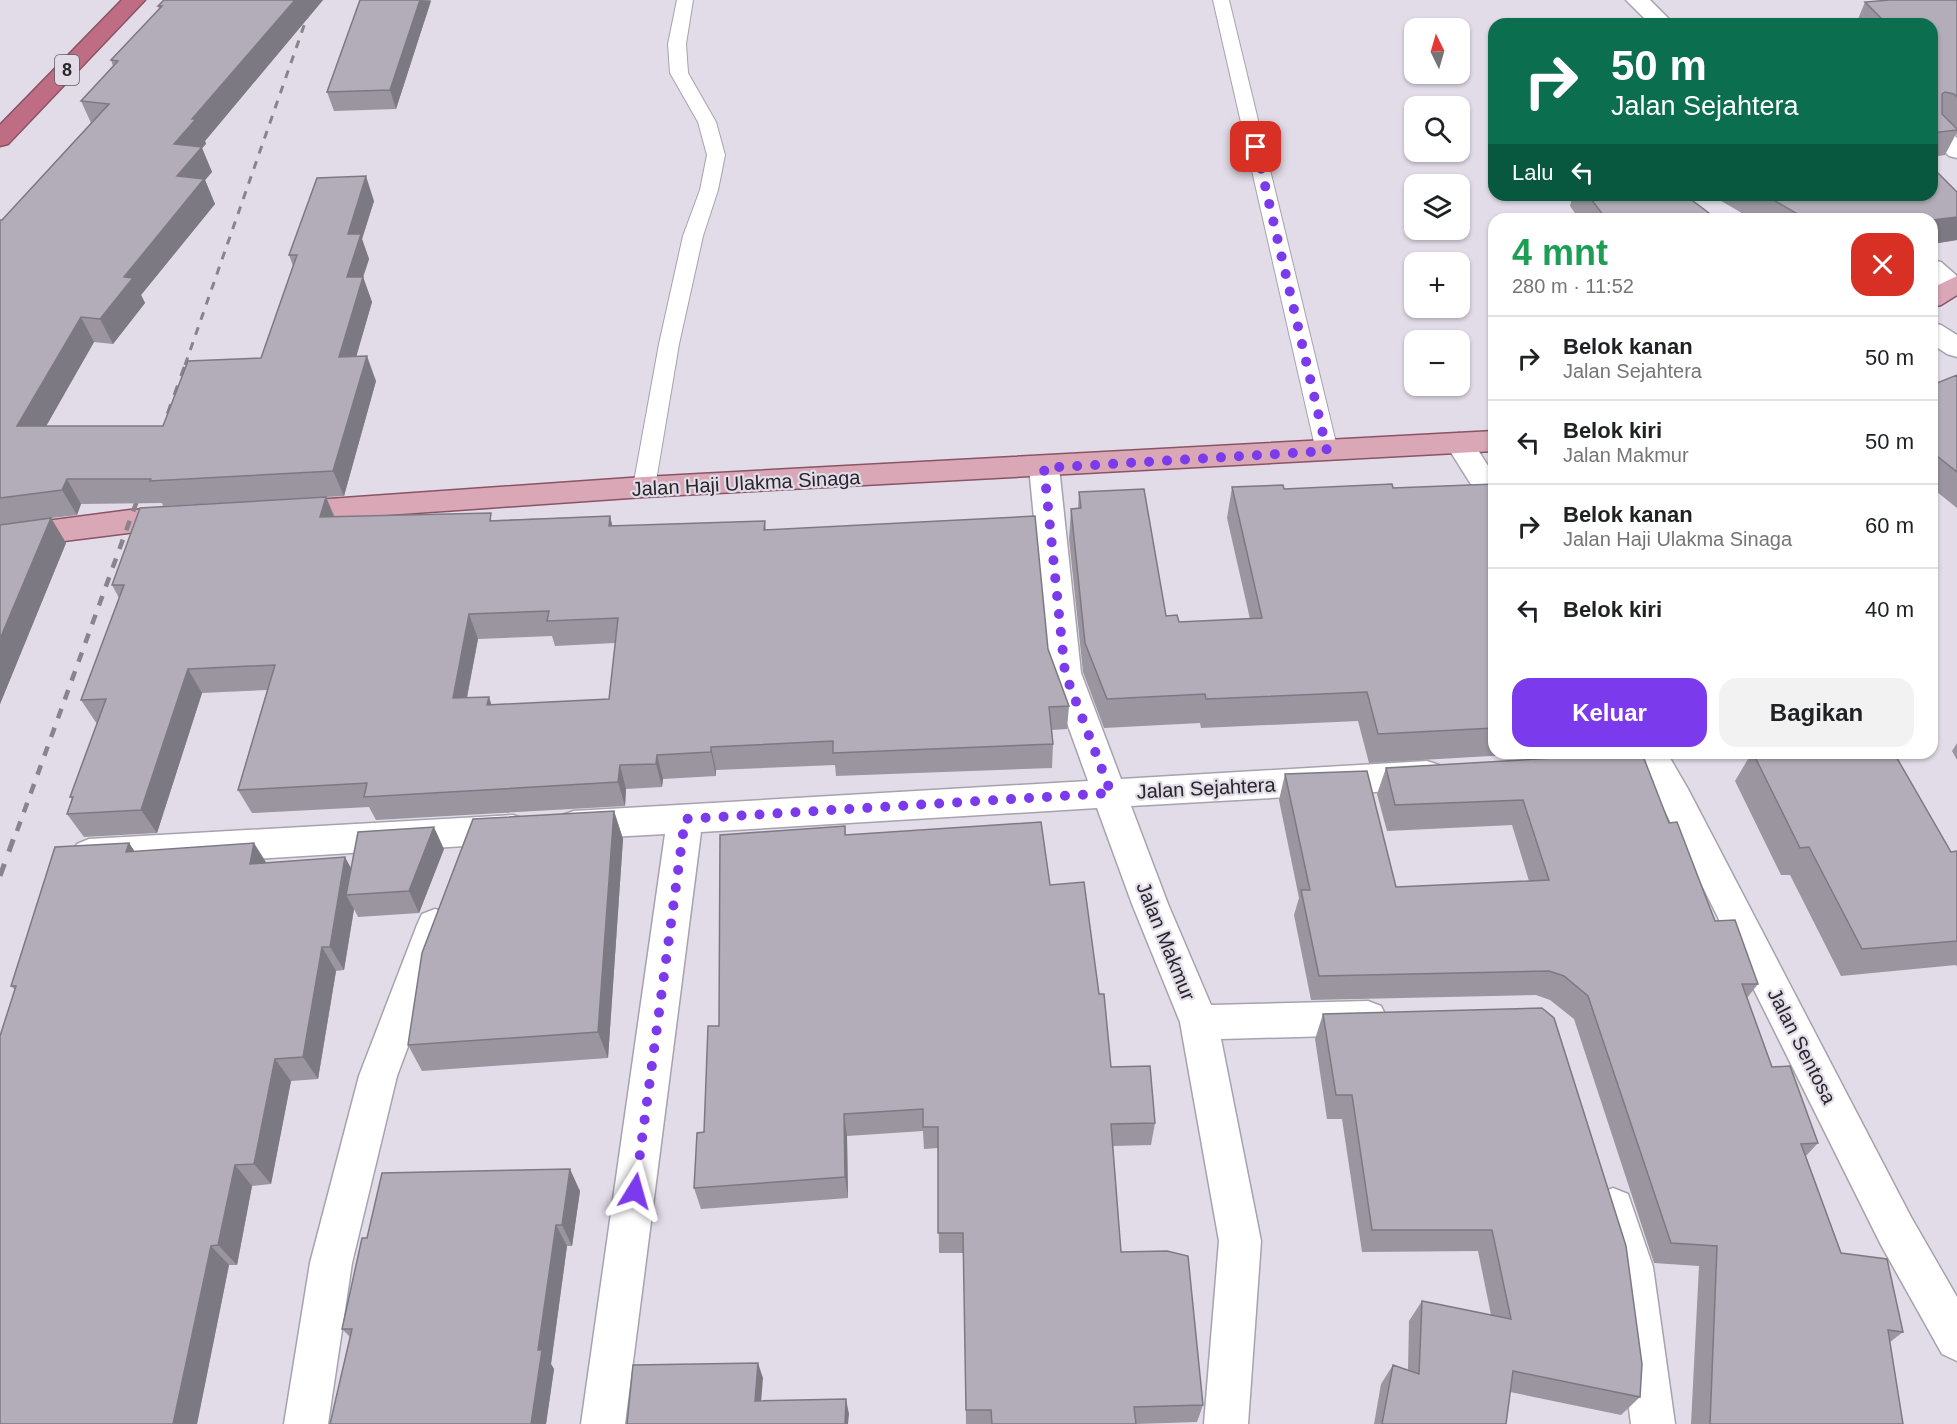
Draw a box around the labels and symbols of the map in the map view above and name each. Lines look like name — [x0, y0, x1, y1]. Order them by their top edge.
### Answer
north arrow — [1404, 18, 1470, 84]
road number: 8 — [55, 55, 79, 85]
pin — [1230, 121, 1281, 172]
street label: Jalan Haji Ulakma Sinaga — [631, 466, 862, 500]
street label: Jalan Sejahtera — [1136, 773, 1277, 803]
street label: Jalan Makmur — [1132, 879, 1200, 1004]
street label: Jalan Sentosa — [1763, 985, 1841, 1108]
position arrow — [603, 1159, 667, 1223]

